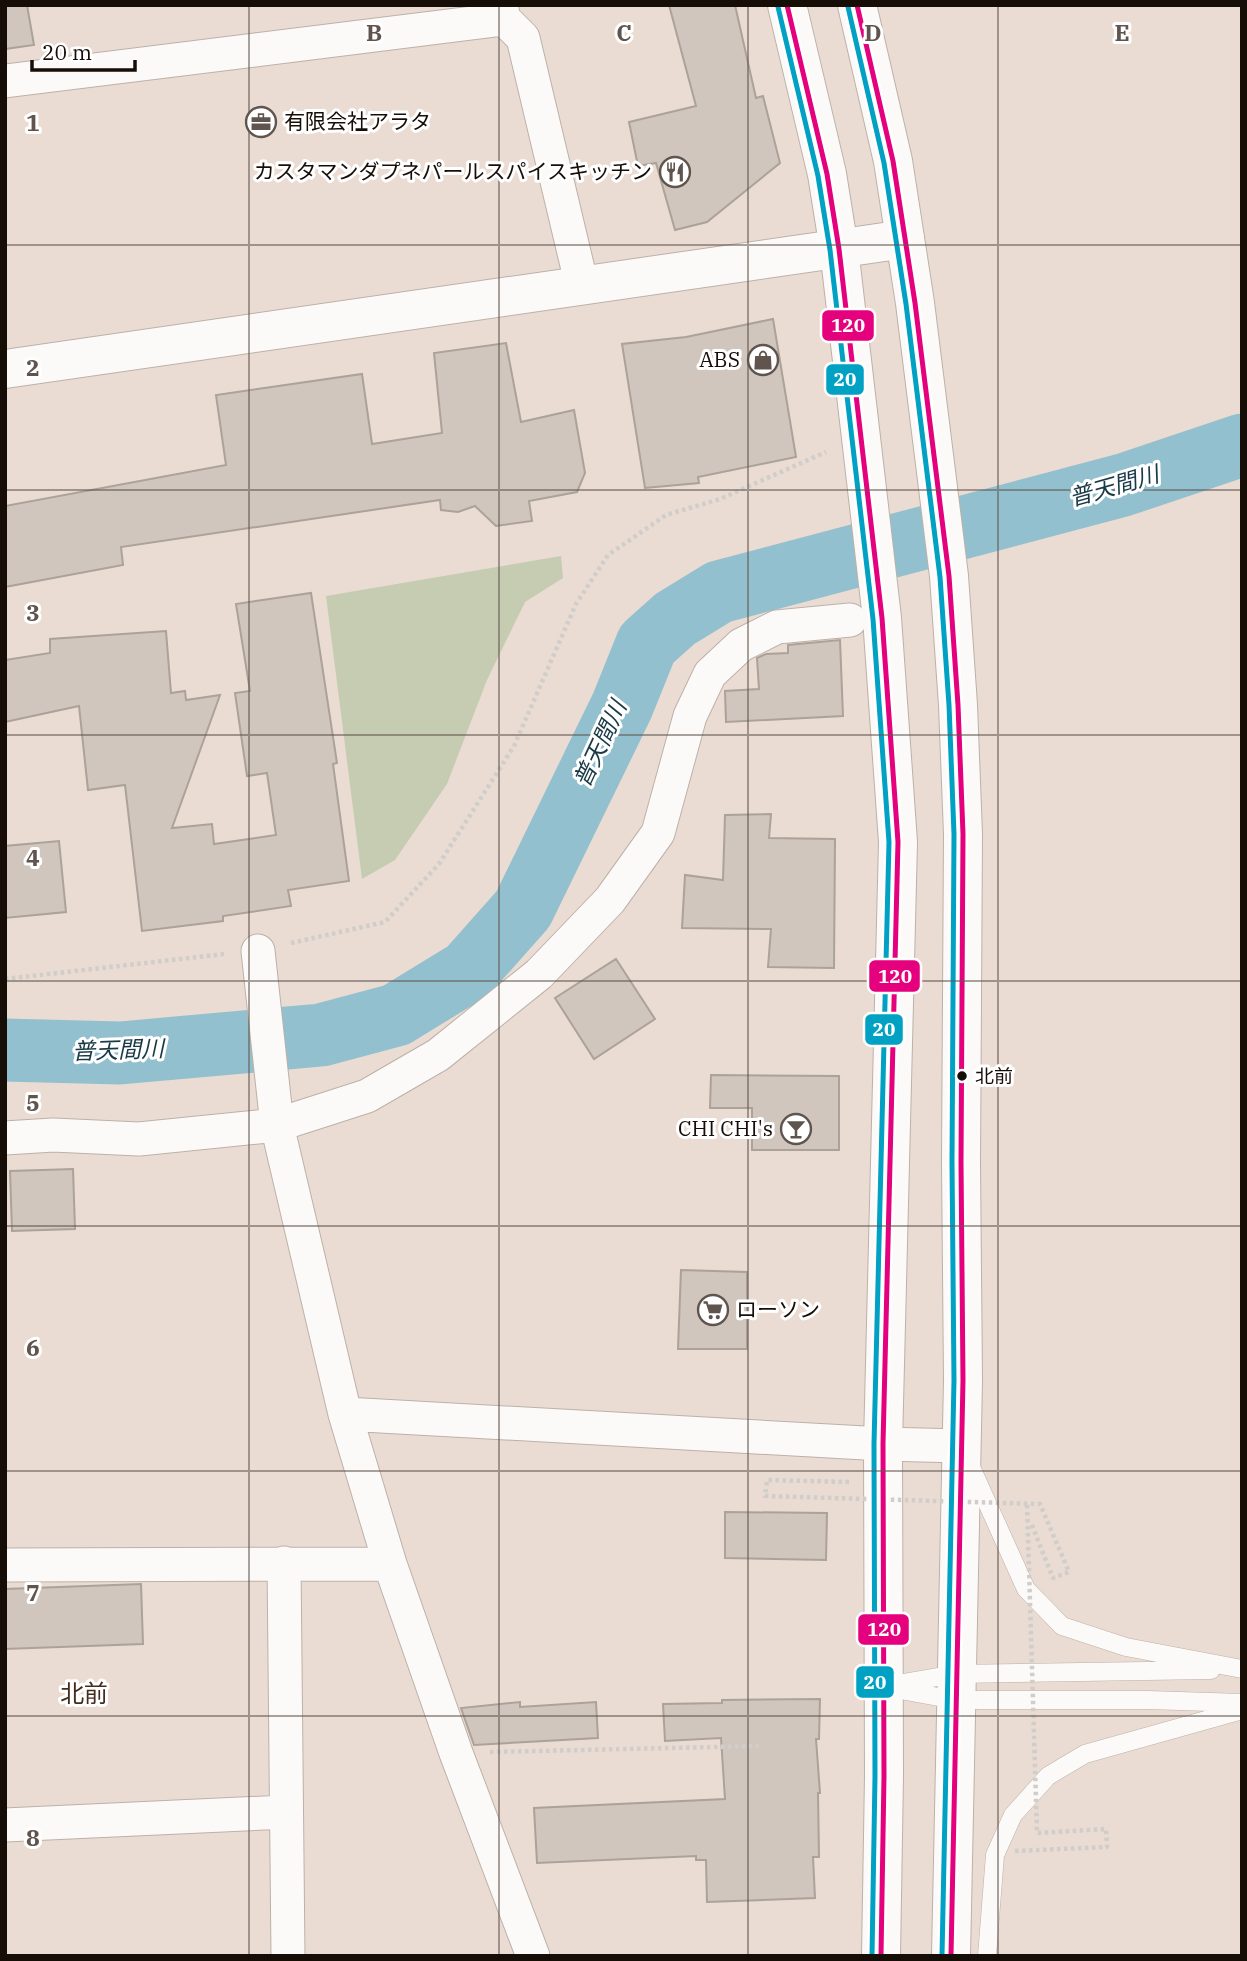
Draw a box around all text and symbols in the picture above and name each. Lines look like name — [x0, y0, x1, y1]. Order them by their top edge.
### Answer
text: B — [366, 17, 382, 47]
text: C — [616, 17, 632, 47]
text: D — [864, 17, 882, 47]
text: E — [1114, 17, 1130, 47]
scale bar — [32, 28, 135, 72]
text: 20 m — [42, 38, 92, 66]
office icon: 有限会社アラタ — [244, 105, 278, 139]
text: 1 — [26, 107, 40, 137]
place label: 有限会社アラタ — [284, 107, 431, 135]
restaurant icon: カスタマンダプネパールスパイスキッチン — [658, 155, 692, 189]
place label: カスタマンダプネパールスパイスキッチン — [254, 157, 652, 185]
line badge: 120 — [821, 309, 875, 342]
text: 120 — [831, 313, 865, 337]
shop icon: ABS — [746, 343, 780, 377]
place label: ABS — [699, 345, 740, 373]
text: 2 — [26, 352, 40, 382]
line badge: 20 — [825, 363, 865, 396]
text: 20 — [834, 367, 856, 391]
water label: 普天間川 — [1065, 457, 1165, 512]
text: 3 — [26, 597, 40, 627]
water label: 普天間川 — [566, 693, 633, 792]
text: 4 — [26, 842, 40, 872]
line badge: 120 — [868, 959, 921, 993]
text: 120 — [878, 964, 912, 988]
line badge: 20 — [864, 1013, 904, 1046]
text: 20 — [873, 1017, 895, 1041]
water label: 普天間川 — [71, 1032, 167, 1066]
place label: 北前 — [975, 1064, 1013, 1088]
marker: 北前 — [955, 1069, 969, 1083]
text: 5 — [26, 1087, 40, 1117]
bar icon: CHI CHI's — [779, 1112, 813, 1146]
place label: CHI CHI's — [678, 1114, 773, 1142]
supermarket icon: ローソン — [696, 1293, 730, 1327]
place label: ローソン — [736, 1295, 820, 1323]
text: 6 — [26, 1332, 40, 1362]
text: 7 — [26, 1577, 40, 1607]
line badge: 120 — [857, 1613, 910, 1646]
text: 120 — [867, 1617, 901, 1641]
line badge: 20 — [855, 1665, 895, 1699]
text: 20 — [864, 1670, 886, 1694]
district label: 北前 — [60, 1677, 108, 1709]
text: 8 — [26, 1822, 40, 1852]

